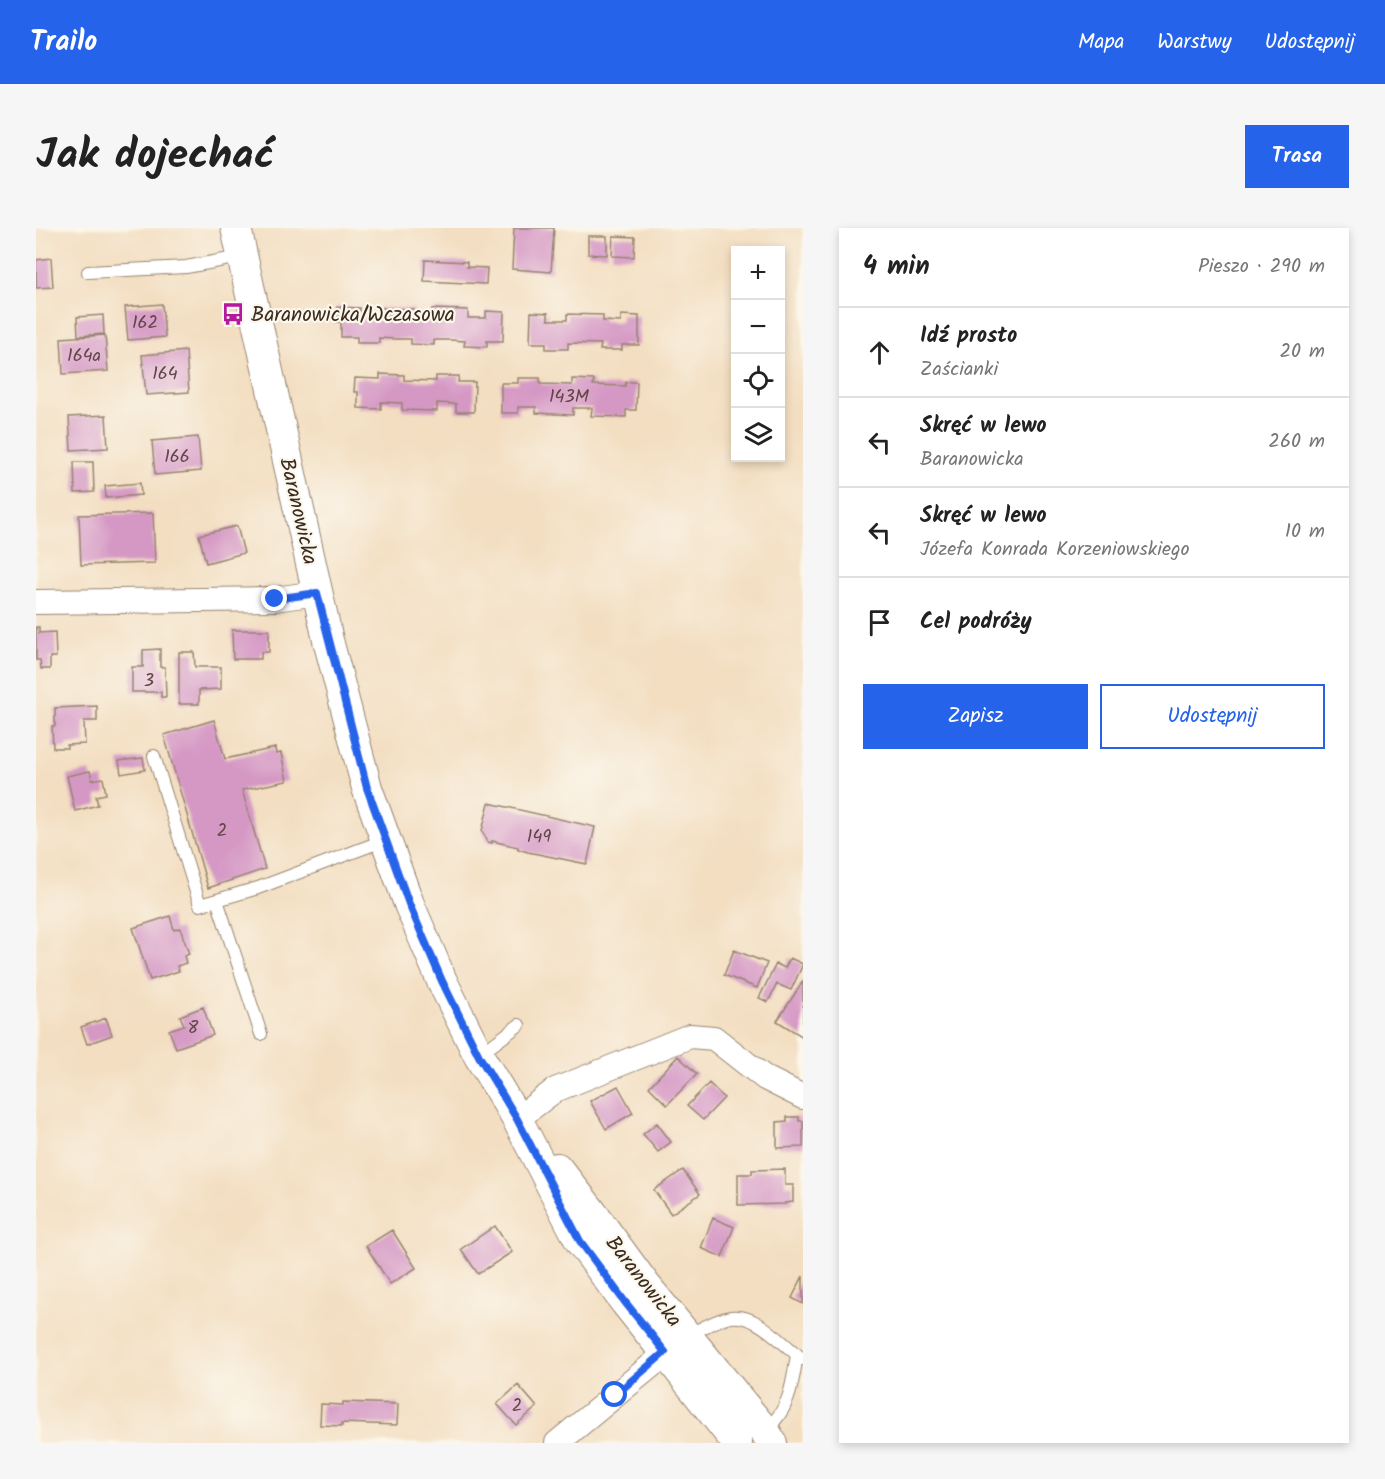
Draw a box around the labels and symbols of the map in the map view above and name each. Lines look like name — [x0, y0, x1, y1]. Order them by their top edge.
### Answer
place label: Baranowicka/Wczasowa — [251, 299, 455, 332]
bus stop icon: Baranowicka/Wczasowa — [220, 301, 246, 327]
house number: 162 — [132, 309, 158, 338]
house number: 164a — [67, 342, 101, 371]
house number: 164 — [152, 360, 178, 389]
house number: 143M — [549, 383, 590, 412]
house number: 166 — [164, 443, 190, 472]
street label: Baranowicka — [269, 455, 326, 568]
route end — [261, 585, 287, 611]
house number: 3 — [144, 667, 154, 696]
house number: 2 — [217, 817, 227, 846]
house number: 149 — [527, 823, 551, 852]
house number: 8 — [188, 1014, 199, 1043]
street label: Baranowicka — [596, 1229, 689, 1335]
route start — [601, 1381, 627, 1407]
house number: 2 — [512, 1392, 522, 1421]

